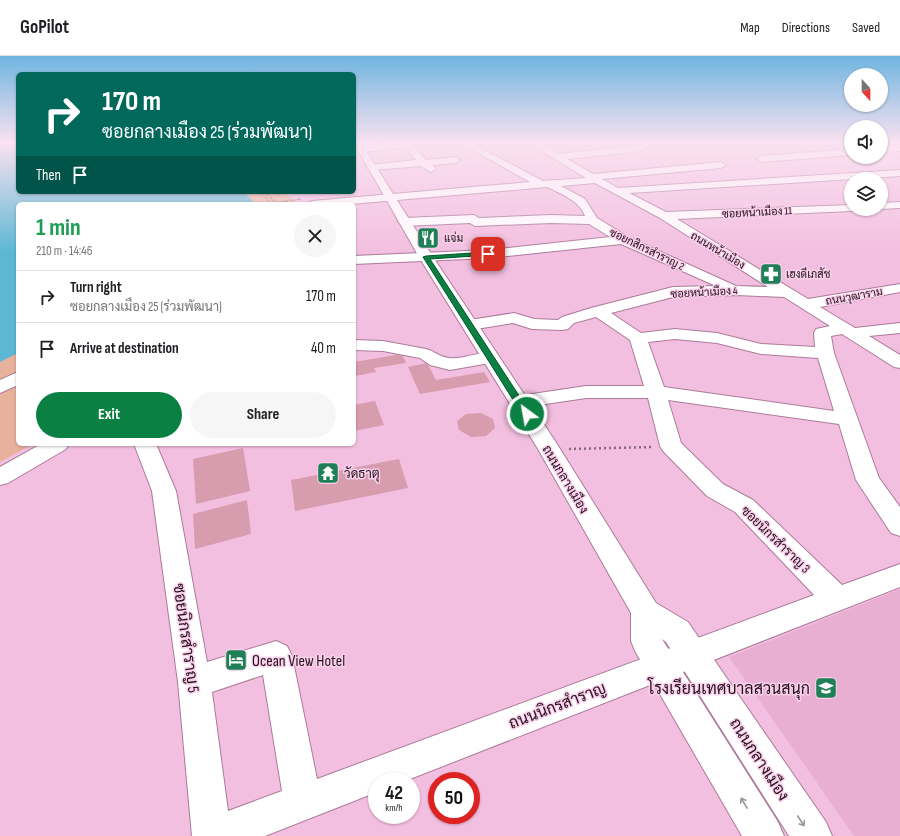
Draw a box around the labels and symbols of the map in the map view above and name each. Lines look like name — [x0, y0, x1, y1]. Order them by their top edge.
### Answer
north arrow — [844, 68, 888, 112]
street label: ซอยหน้าเมือง 11 — [722, 203, 792, 221]
restaurant icon: แจ่ม — [415, 225, 441, 251]
street label: ซอยกสิกรสำราญ 2 — [607, 225, 687, 273]
street label: ถนนหน้าเมือง — [688, 228, 748, 272]
place label: แจ่ม — [444, 231, 463, 245]
pin — [471, 237, 505, 271]
pharmacy icon: เฮงดีเภสัช — [758, 261, 784, 287]
place label: เฮงดีเภสัช — [786, 266, 831, 281]
street label: ซอยหน้าเมือง 4 — [670, 283, 738, 301]
street label: ถนนวุฒาราม — [824, 285, 884, 310]
position arrow — [506, 393, 548, 435]
street label: ถนนกลางเมือง — [538, 441, 594, 517]
temple icon: วัดธาตุ — [315, 460, 341, 486]
place label: วัดธาตุ — [344, 466, 380, 483]
street label: ซอยนิกรสำราญ 3 — [737, 502, 814, 577]
street label: ซอยนิกรสำราญ 5 — [168, 582, 204, 694]
hotel icon: Ocean View Hotel — [223, 647, 249, 673]
place label: Ocean View Hotel — [252, 652, 345, 671]
school or university icon: โรงเรียนเทศบาลสวนสนุก — [813, 675, 839, 701]
place label: โรงเรียนเทศบาลสวนสนุก — [647, 677, 810, 700]
street label: ถนนนิกรสำราญ — [506, 678, 609, 734]
street label: ถนนกลางเมือง — [725, 714, 794, 805]
speed limit sign: 50 — [428, 772, 480, 824]
one-way arrow — [740, 798, 748, 809]
one-way arrow — [798, 815, 806, 827]

